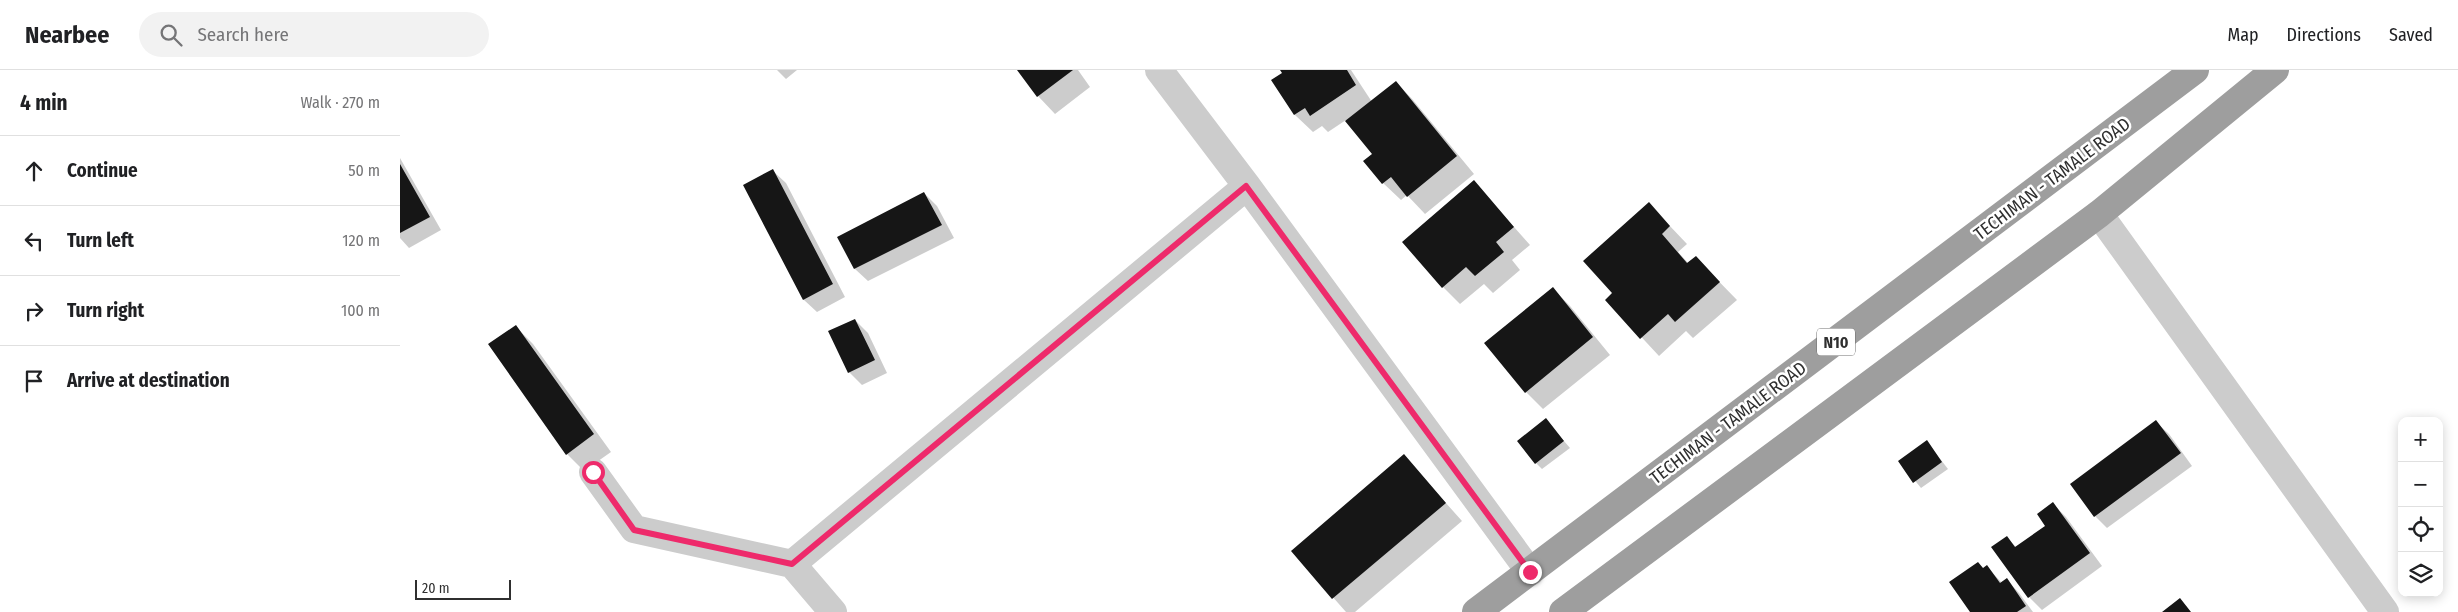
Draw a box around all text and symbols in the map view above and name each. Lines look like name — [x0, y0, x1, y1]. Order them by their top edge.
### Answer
search box — [139, 12, 489, 57]
text: Nearbee — [25, 21, 109, 49]
icon: search — [157, 21, 185, 49]
text: Search here — [197, 23, 289, 46]
text: Map — [2227, 24, 2259, 46]
text: Directions — [2287, 24, 2361, 46]
text: Saved — [2389, 24, 2433, 46]
text: 4 min — [20, 90, 68, 116]
text: Walk · 270 m — [301, 93, 380, 112]
street label: TECHIMAN - TAMALE ROAD — [1969, 113, 2135, 245]
icon: ahead — [20, 157, 48, 185]
text: Continue — [67, 159, 138, 182]
text: 50 m — [348, 161, 380, 180]
icon: left — [20, 227, 48, 255]
text: Turn left — [67, 229, 134, 252]
text: 120 m — [342, 231, 380, 250]
icon: right — [20, 297, 48, 325]
text: Turn right — [67, 299, 144, 322]
text: 100 m — [341, 301, 380, 320]
road number: N10 — [1817, 328, 1855, 356]
street label: TECHIMAN - TAMALE ROAD — [1645, 357, 1811, 489]
icon: arrive — [20, 367, 48, 395]
text: Arrive at destination — [67, 369, 230, 392]
map controls — [2398, 417, 2443, 597]
button: + — [2398, 417, 2443, 462]
route start — [582, 461, 605, 484]
button: − — [2398, 462, 2443, 507]
button: locate — [2398, 507, 2443, 552]
button: layers — [2398, 552, 2443, 597]
route end — [1519, 561, 1542, 584]
scale bar — [415, 577, 511, 600]
text: 20 m — [422, 580, 450, 597]

